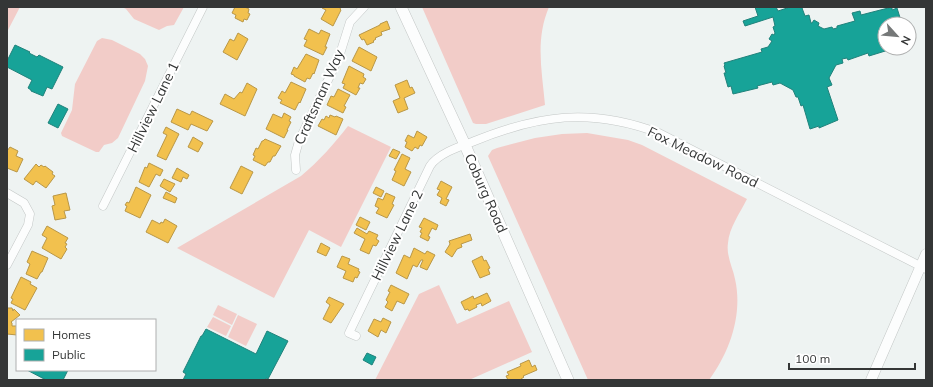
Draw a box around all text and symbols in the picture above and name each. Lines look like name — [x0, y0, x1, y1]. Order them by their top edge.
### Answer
north arrow — [877, 16, 917, 56]
text: N — [898, 34, 914, 47]
street label: Craftsman Way — [290, 46, 348, 147]
street label: Hillview Lane 1 — [123, 59, 183, 155]
street label: Fox Meadow Road — [645, 122, 761, 192]
street label: Coburg Road — [460, 151, 512, 235]
street label: Hillview Lane 2 — [367, 187, 427, 283]
legend — [16, 319, 156, 371]
text: Homes — [52, 327, 91, 342]
scale bar — [789, 345, 915, 371]
text: Public — [52, 347, 86, 362]
text: 100 m — [795, 351, 830, 366]

